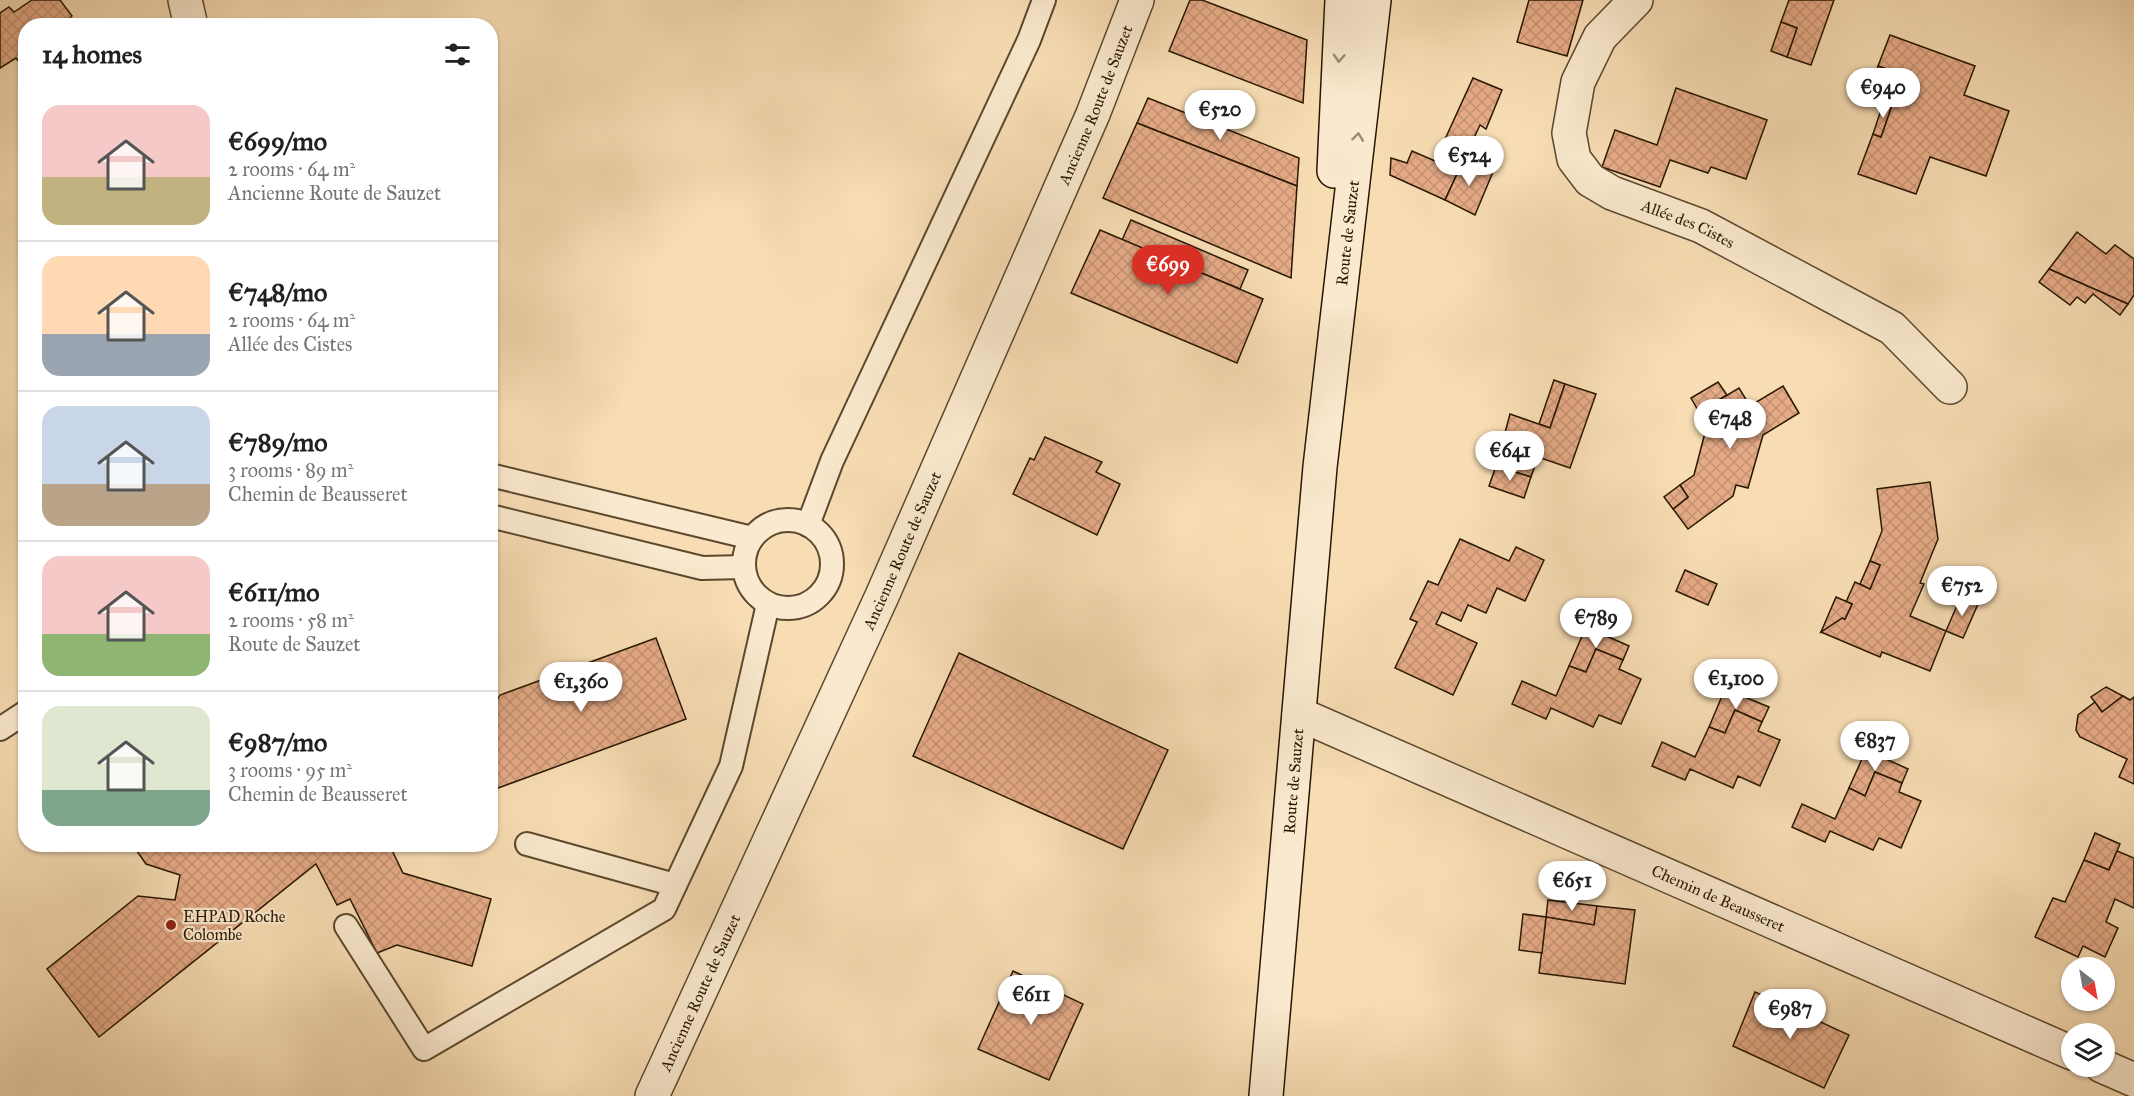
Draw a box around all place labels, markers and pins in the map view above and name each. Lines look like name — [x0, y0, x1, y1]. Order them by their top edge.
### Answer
pin: €940 — [1847, 68, 1919, 119]
pin: €520 — [1184, 90, 1256, 141]
pin: €524 — [1433, 136, 1505, 187]
pin: €699 — [1132, 245, 1204, 296]
pin: €748 — [1694, 399, 1766, 450]
pin: €641 — [1474, 431, 1546, 482]
pin: €752 — [1926, 566, 1998, 617]
pin: €789 — [1560, 598, 1632, 649]
pin: €1,100 — [1687, 659, 1785, 710]
pin: €1,360 — [532, 662, 630, 713]
pin: €837 — [1839, 721, 1911, 772]
pin: €651 — [1536, 861, 1608, 912]
place label: EHPAD Roche Colombe — [183, 907, 286, 944]
marker: EHPAD Roche Colombe — [164, 918, 178, 932]
pin: €611 — [995, 975, 1067, 1026]
pin: €987 — [1754, 989, 1826, 1040]

